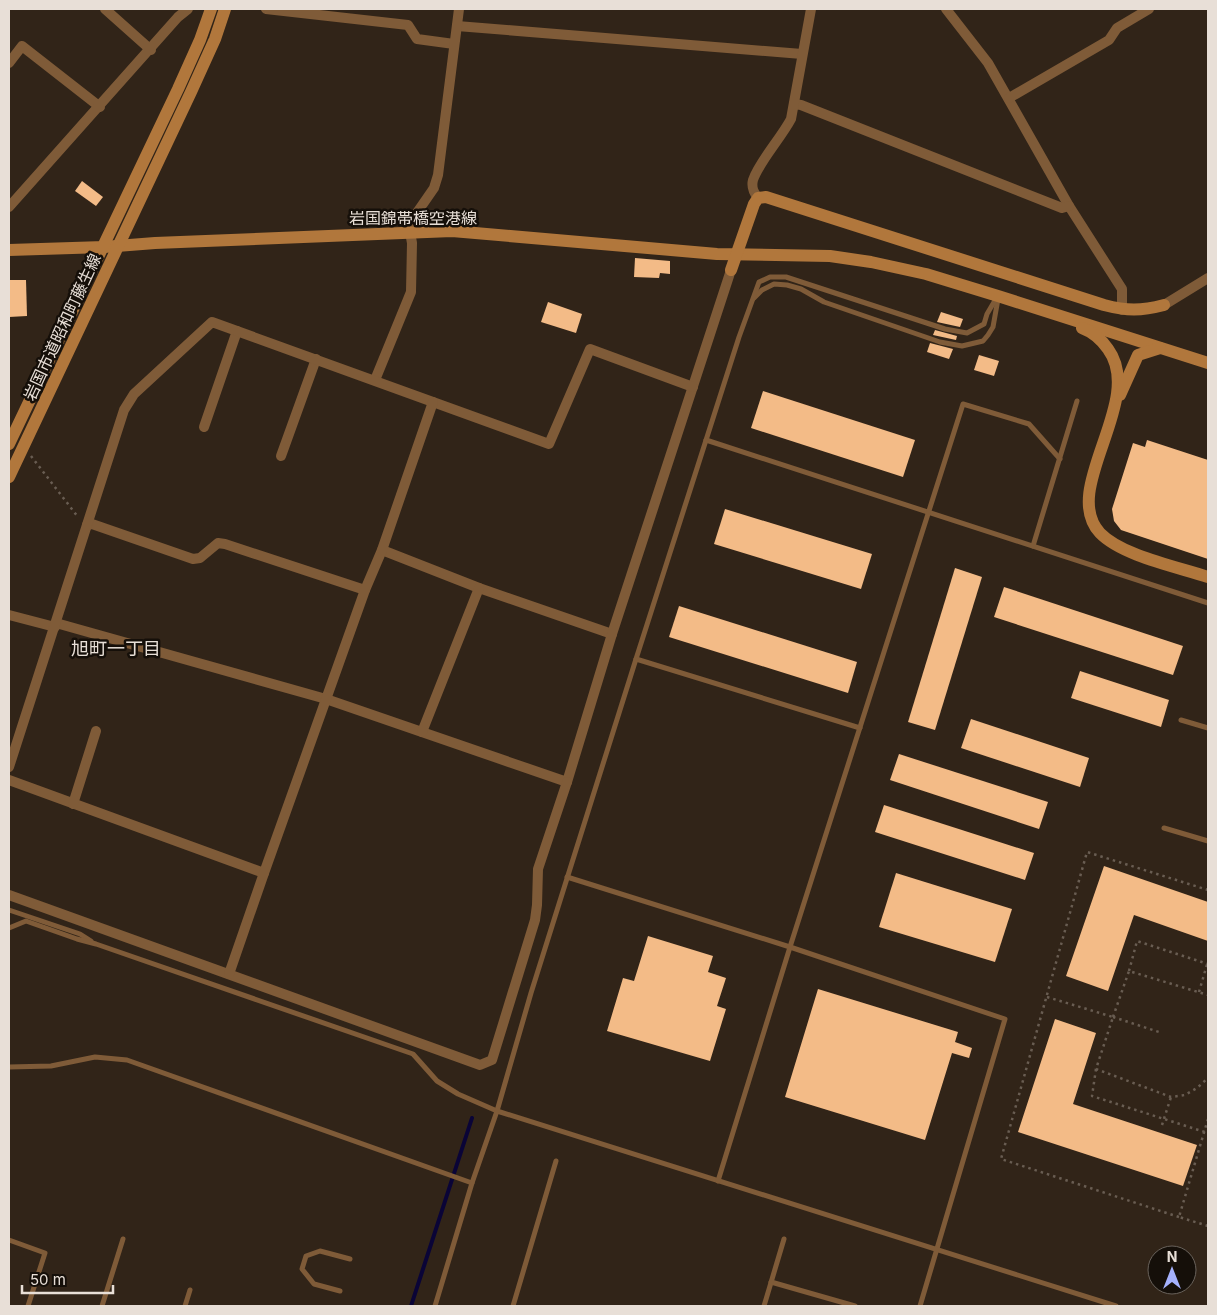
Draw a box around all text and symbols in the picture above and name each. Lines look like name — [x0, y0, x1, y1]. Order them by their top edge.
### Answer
street label: 岩国錦帯橋空港線 — [349, 208, 477, 228]
street label: 岩国市道昭和町藤生線 — [19, 250, 105, 404]
district label: 旭町一丁目 — [71, 638, 161, 659]
north arrow — [1147, 1245, 1197, 1295]
text: N — [1167, 1248, 1177, 1265]
scale bar — [22, 1262, 114, 1294]
text: 50 m — [30, 1270, 66, 1289]

